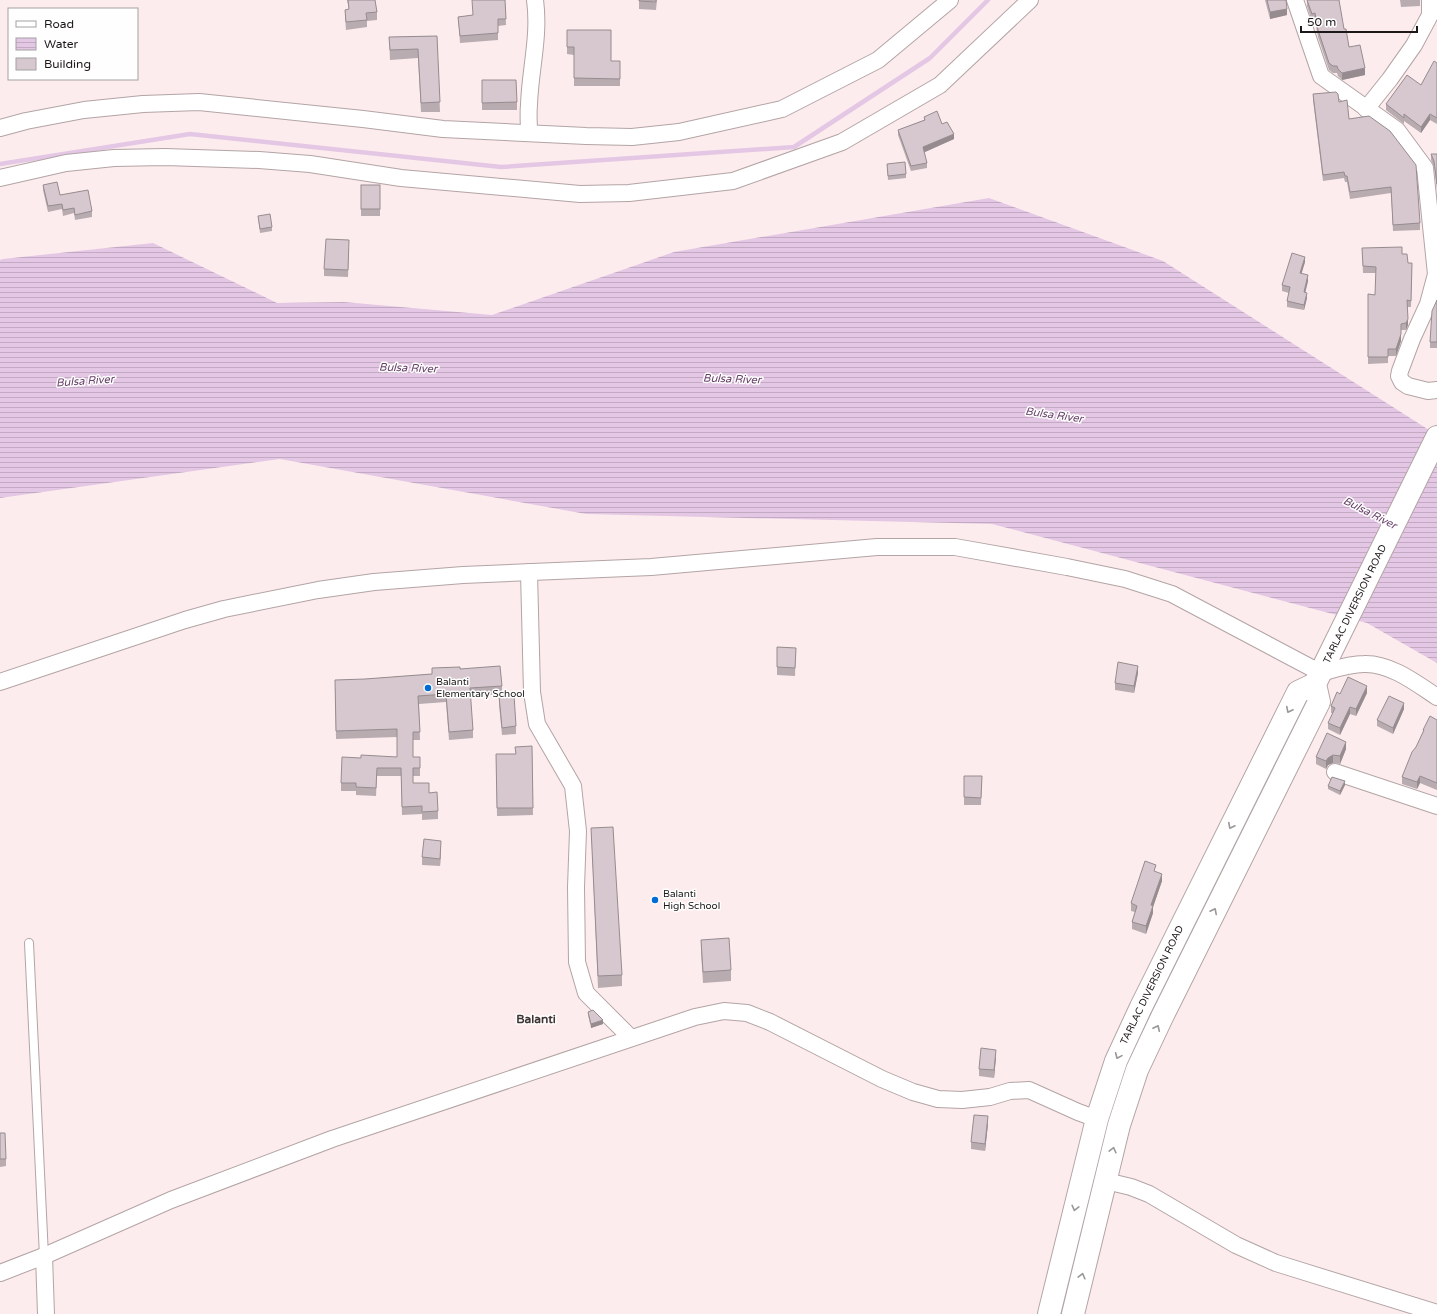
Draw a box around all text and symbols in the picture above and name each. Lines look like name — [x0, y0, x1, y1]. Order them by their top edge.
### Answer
legend — [8, 8, 138, 80]
scale bar — [1301, 8, 1417, 34]
text: 50 m — [1307, 15, 1336, 29]
text: Road — [44, 17, 74, 31]
text: Water — [44, 37, 79, 51]
text: Building — [44, 57, 91, 71]
water label: Bulsa River — [379, 360, 439, 376]
water label: Bulsa River — [703, 371, 763, 387]
water label: Bulsa River — [56, 372, 116, 390]
water label: Bulsa River — [1024, 405, 1085, 426]
water label: Bulsa River — [1341, 494, 1400, 533]
street label: TARLAC DIVERSION ROAD — [1321, 542, 1389, 666]
place label: Balanti Elementary School — [436, 676, 525, 700]
marker: Balanti Elementary School — [423, 683, 433, 693]
one-way arrow — [1286, 706, 1294, 713]
one-way arrow — [1228, 822, 1236, 829]
place label: Balanti High School — [663, 888, 720, 912]
marker: Balanti High School — [650, 895, 660, 905]
one-way arrow — [1210, 908, 1217, 915]
street label: TARLAC DIVERSION ROAD — [1118, 923, 1186, 1047]
district label: Balanti — [516, 1012, 556, 1026]
one-way arrow — [1152, 1024, 1160, 1032]
one-way arrow — [1115, 1052, 1123, 1059]
one-way arrow — [1109, 1147, 1117, 1153]
one-way arrow — [1071, 1204, 1080, 1211]
one-way arrow — [1078, 1273, 1086, 1279]

